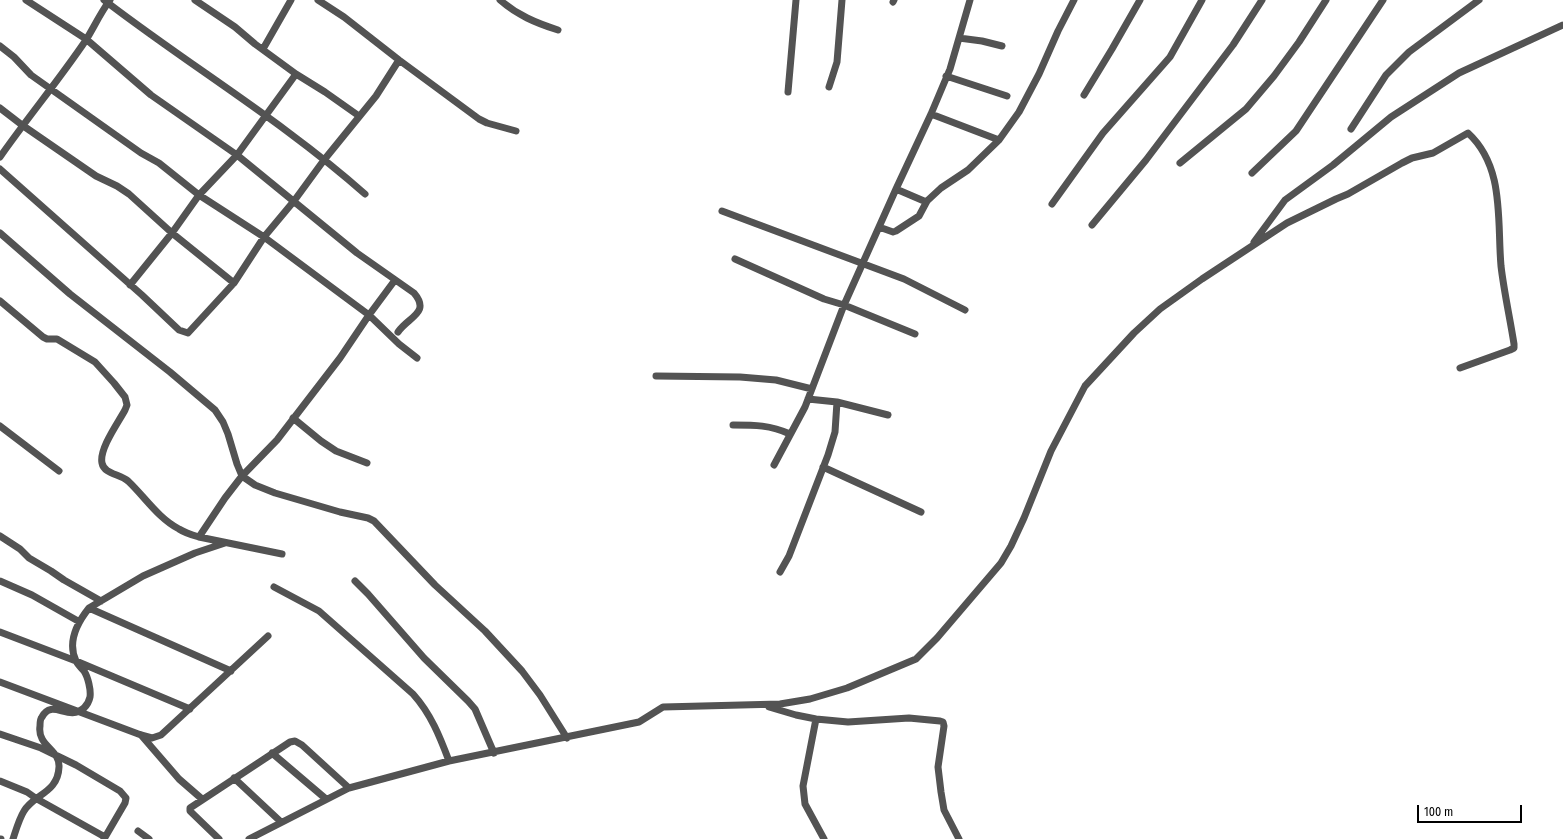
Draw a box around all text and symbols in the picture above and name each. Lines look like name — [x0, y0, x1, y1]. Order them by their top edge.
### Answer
scale bar — [1419, 797, 1524, 823]
text: 100 m — [1424, 805, 1453, 819]

